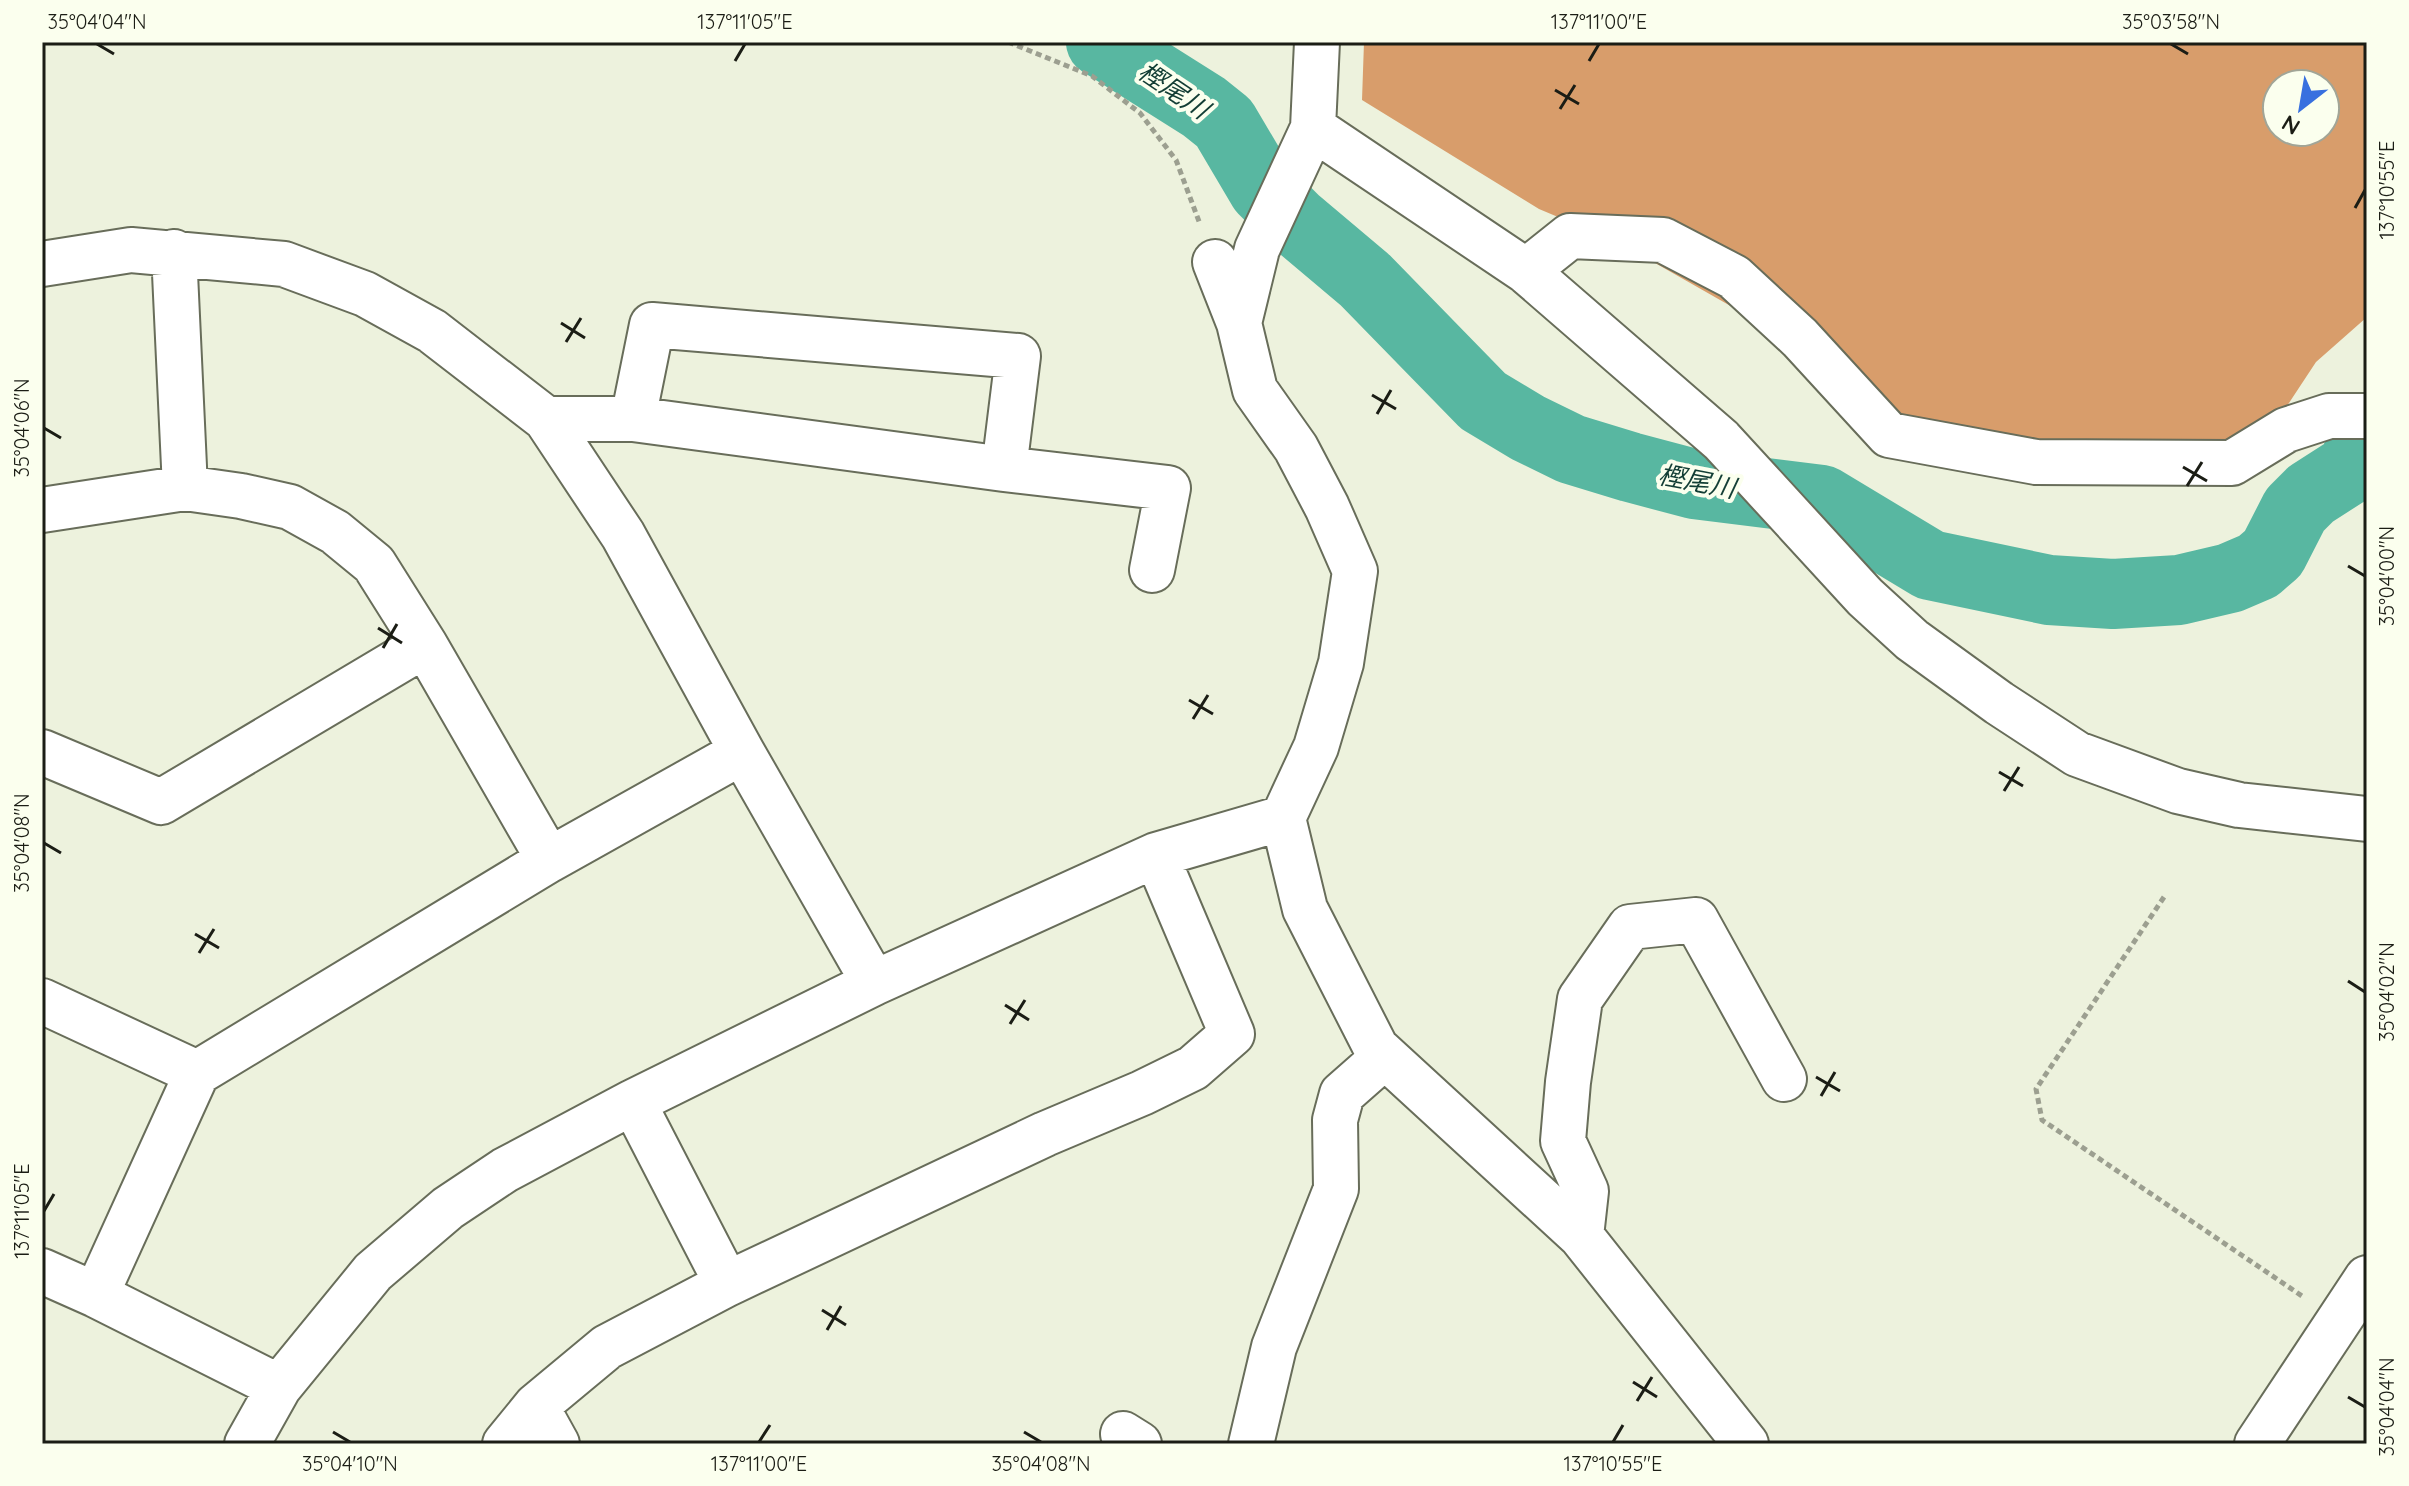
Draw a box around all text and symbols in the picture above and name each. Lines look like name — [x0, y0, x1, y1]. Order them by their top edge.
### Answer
text: 35°04'04"N — [48, 9, 146, 34]
text: 137°11'05"E — [697, 9, 793, 34]
text: 137°11'00"E — [1551, 9, 1647, 34]
text: 35°03'58"N — [2122, 9, 2220, 34]
water label: 樫尾川 — [1132, 55, 1218, 127]
north arrow — [2261, 68, 2341, 148]
text: N — [2277, 109, 2305, 141]
text: 137°10'55"E — [2374, 141, 2399, 239]
text: 35°04'06"N — [9, 378, 34, 478]
water label: 樫尾川 — [1656, 457, 1741, 505]
text: 35°04'00"N — [2374, 526, 2399, 626]
text: 35°04'08"N — [9, 793, 34, 893]
text: 35°04'02"N — [2374, 942, 2399, 1042]
text: 137°11'05"E — [9, 1163, 34, 1259]
text: 35°04'04"N — [2374, 1358, 2399, 1456]
text: 35°04'10"N — [302, 1451, 398, 1476]
text: 137°11'00"E — [711, 1451, 807, 1476]
text: 35°04'08"N — [991, 1451, 1091, 1476]
text: 137°10'55"E — [1564, 1451, 1662, 1476]

